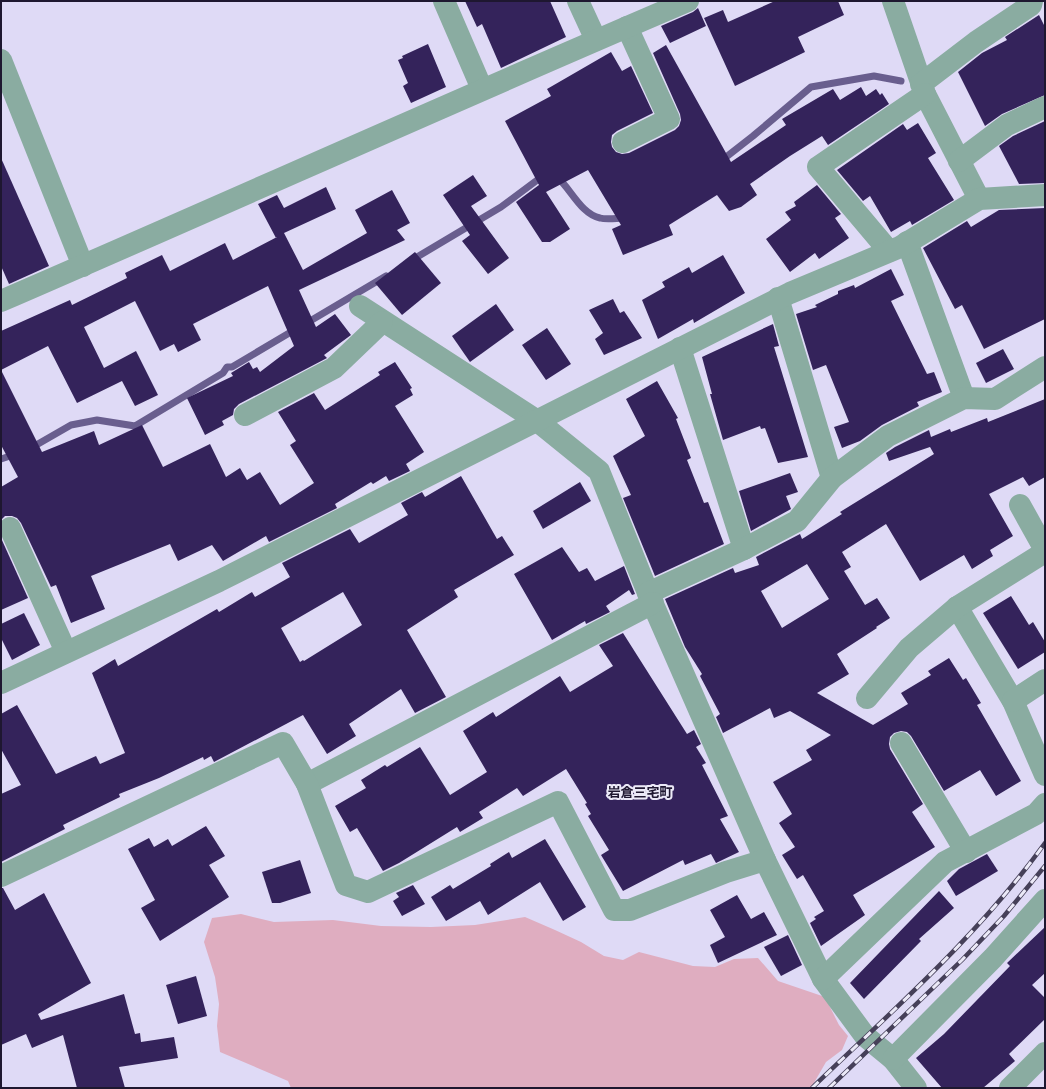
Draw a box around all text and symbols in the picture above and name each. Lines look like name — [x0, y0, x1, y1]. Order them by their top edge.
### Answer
district label: 岩倉三宅町 — [607, 783, 673, 800]

